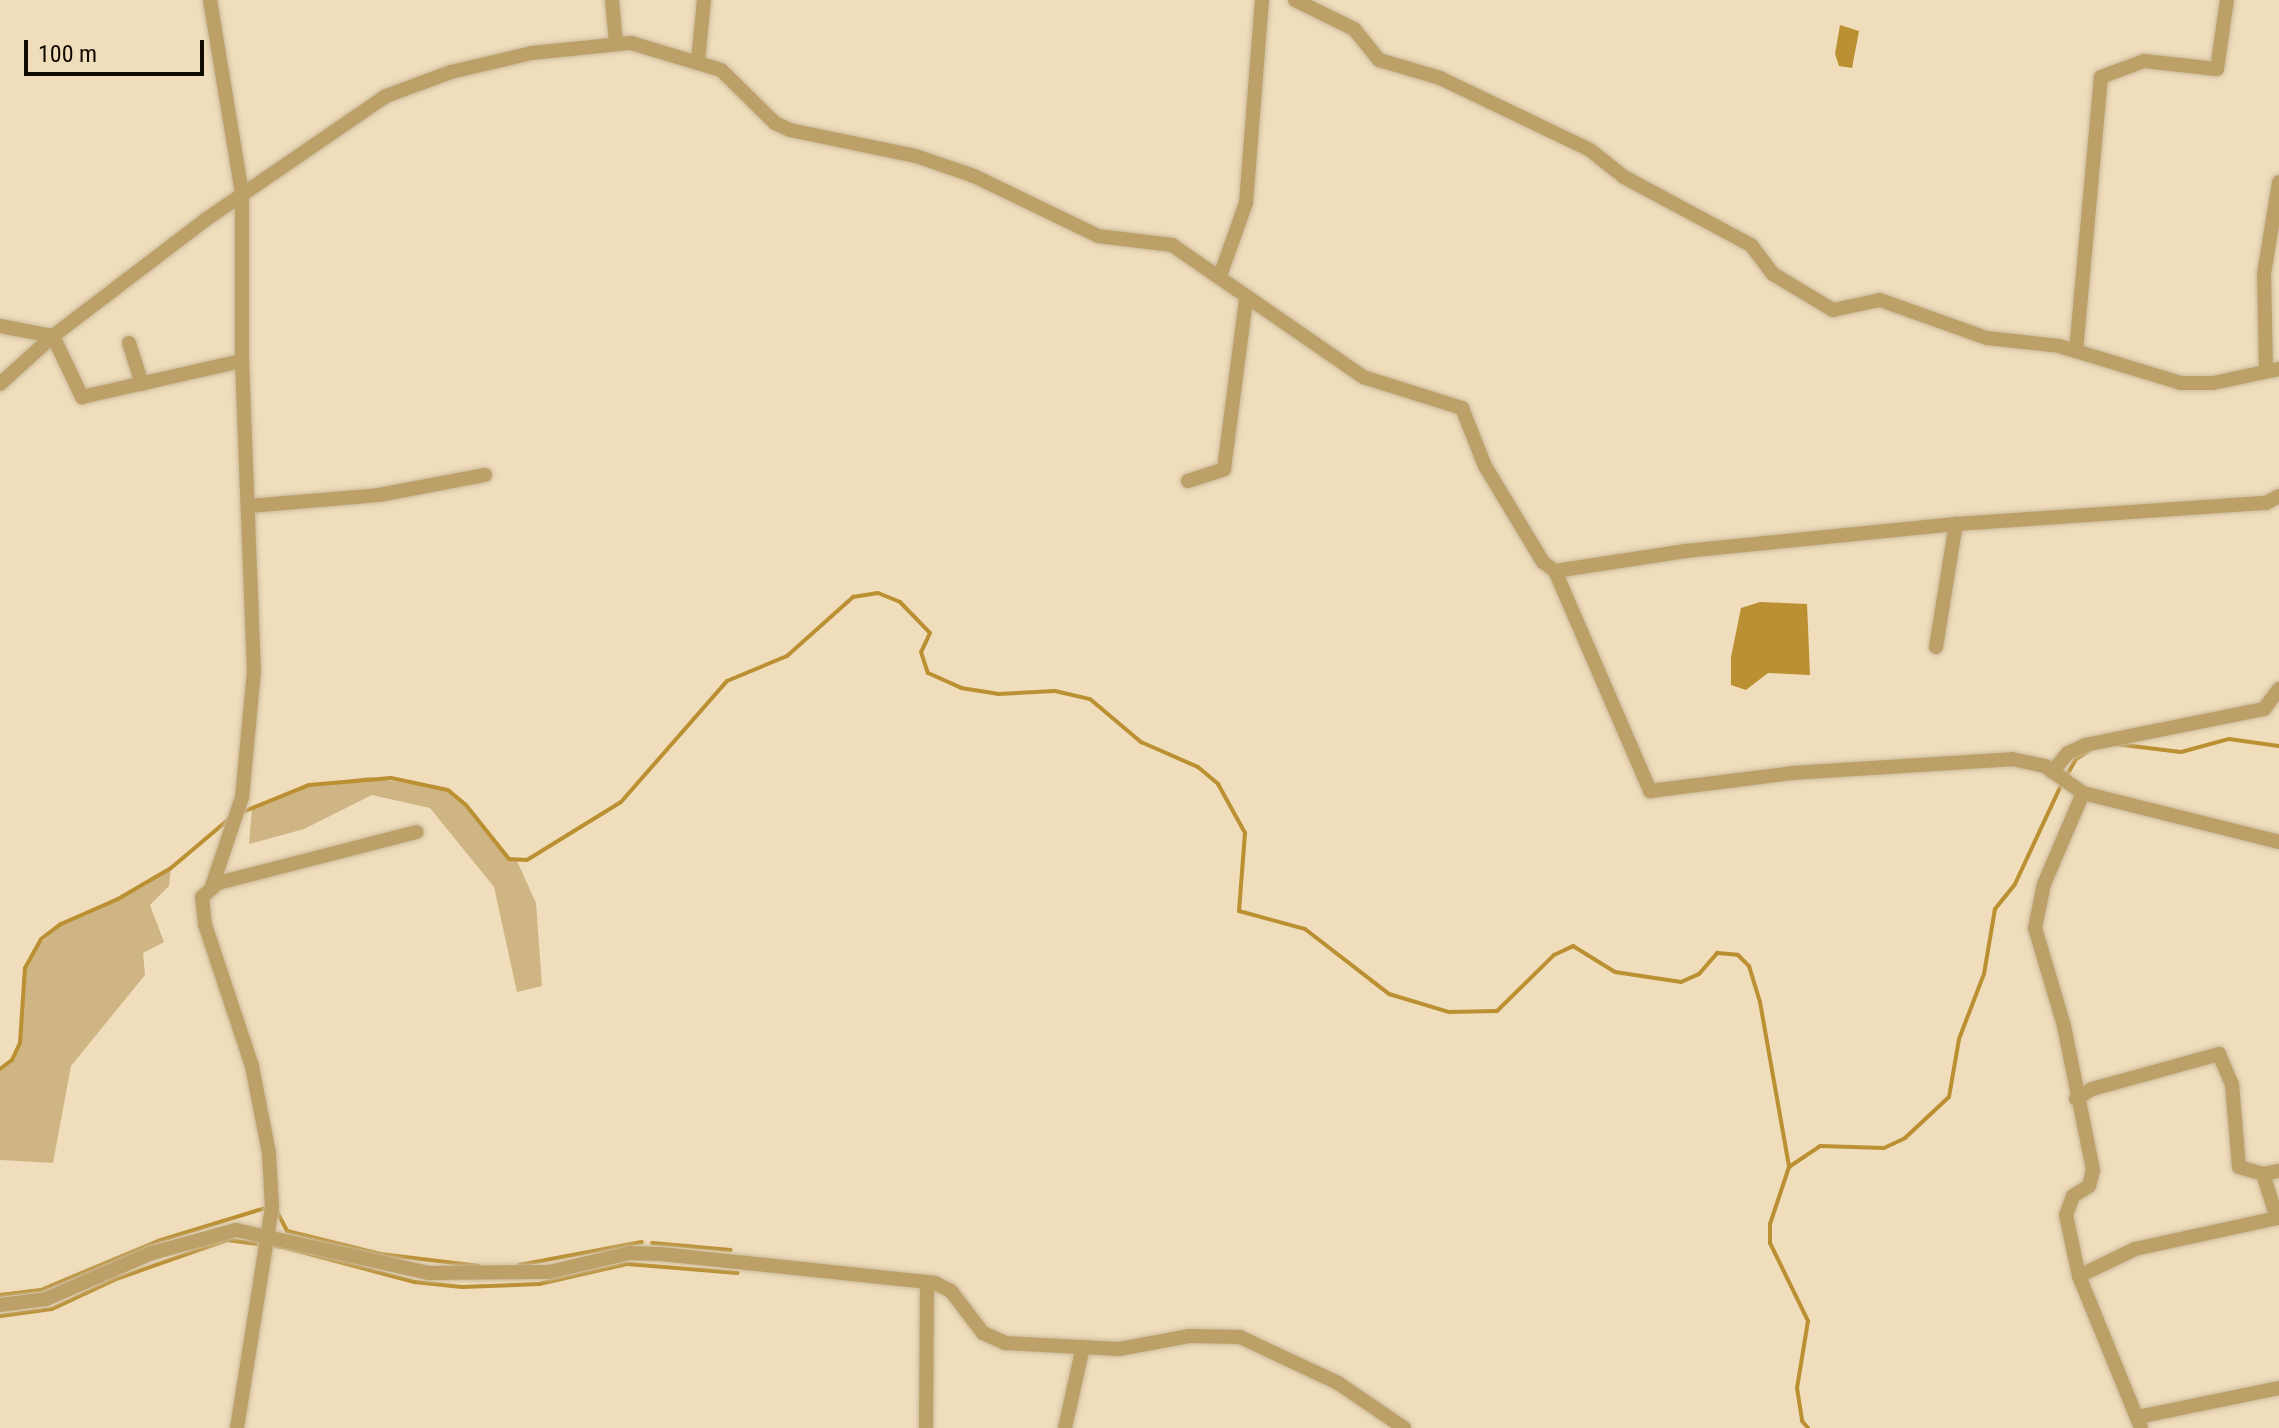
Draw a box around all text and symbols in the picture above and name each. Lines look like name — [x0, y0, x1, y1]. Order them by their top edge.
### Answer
scale bar — [28, 24, 208, 74]
text: 100 m — [38, 40, 97, 68]

